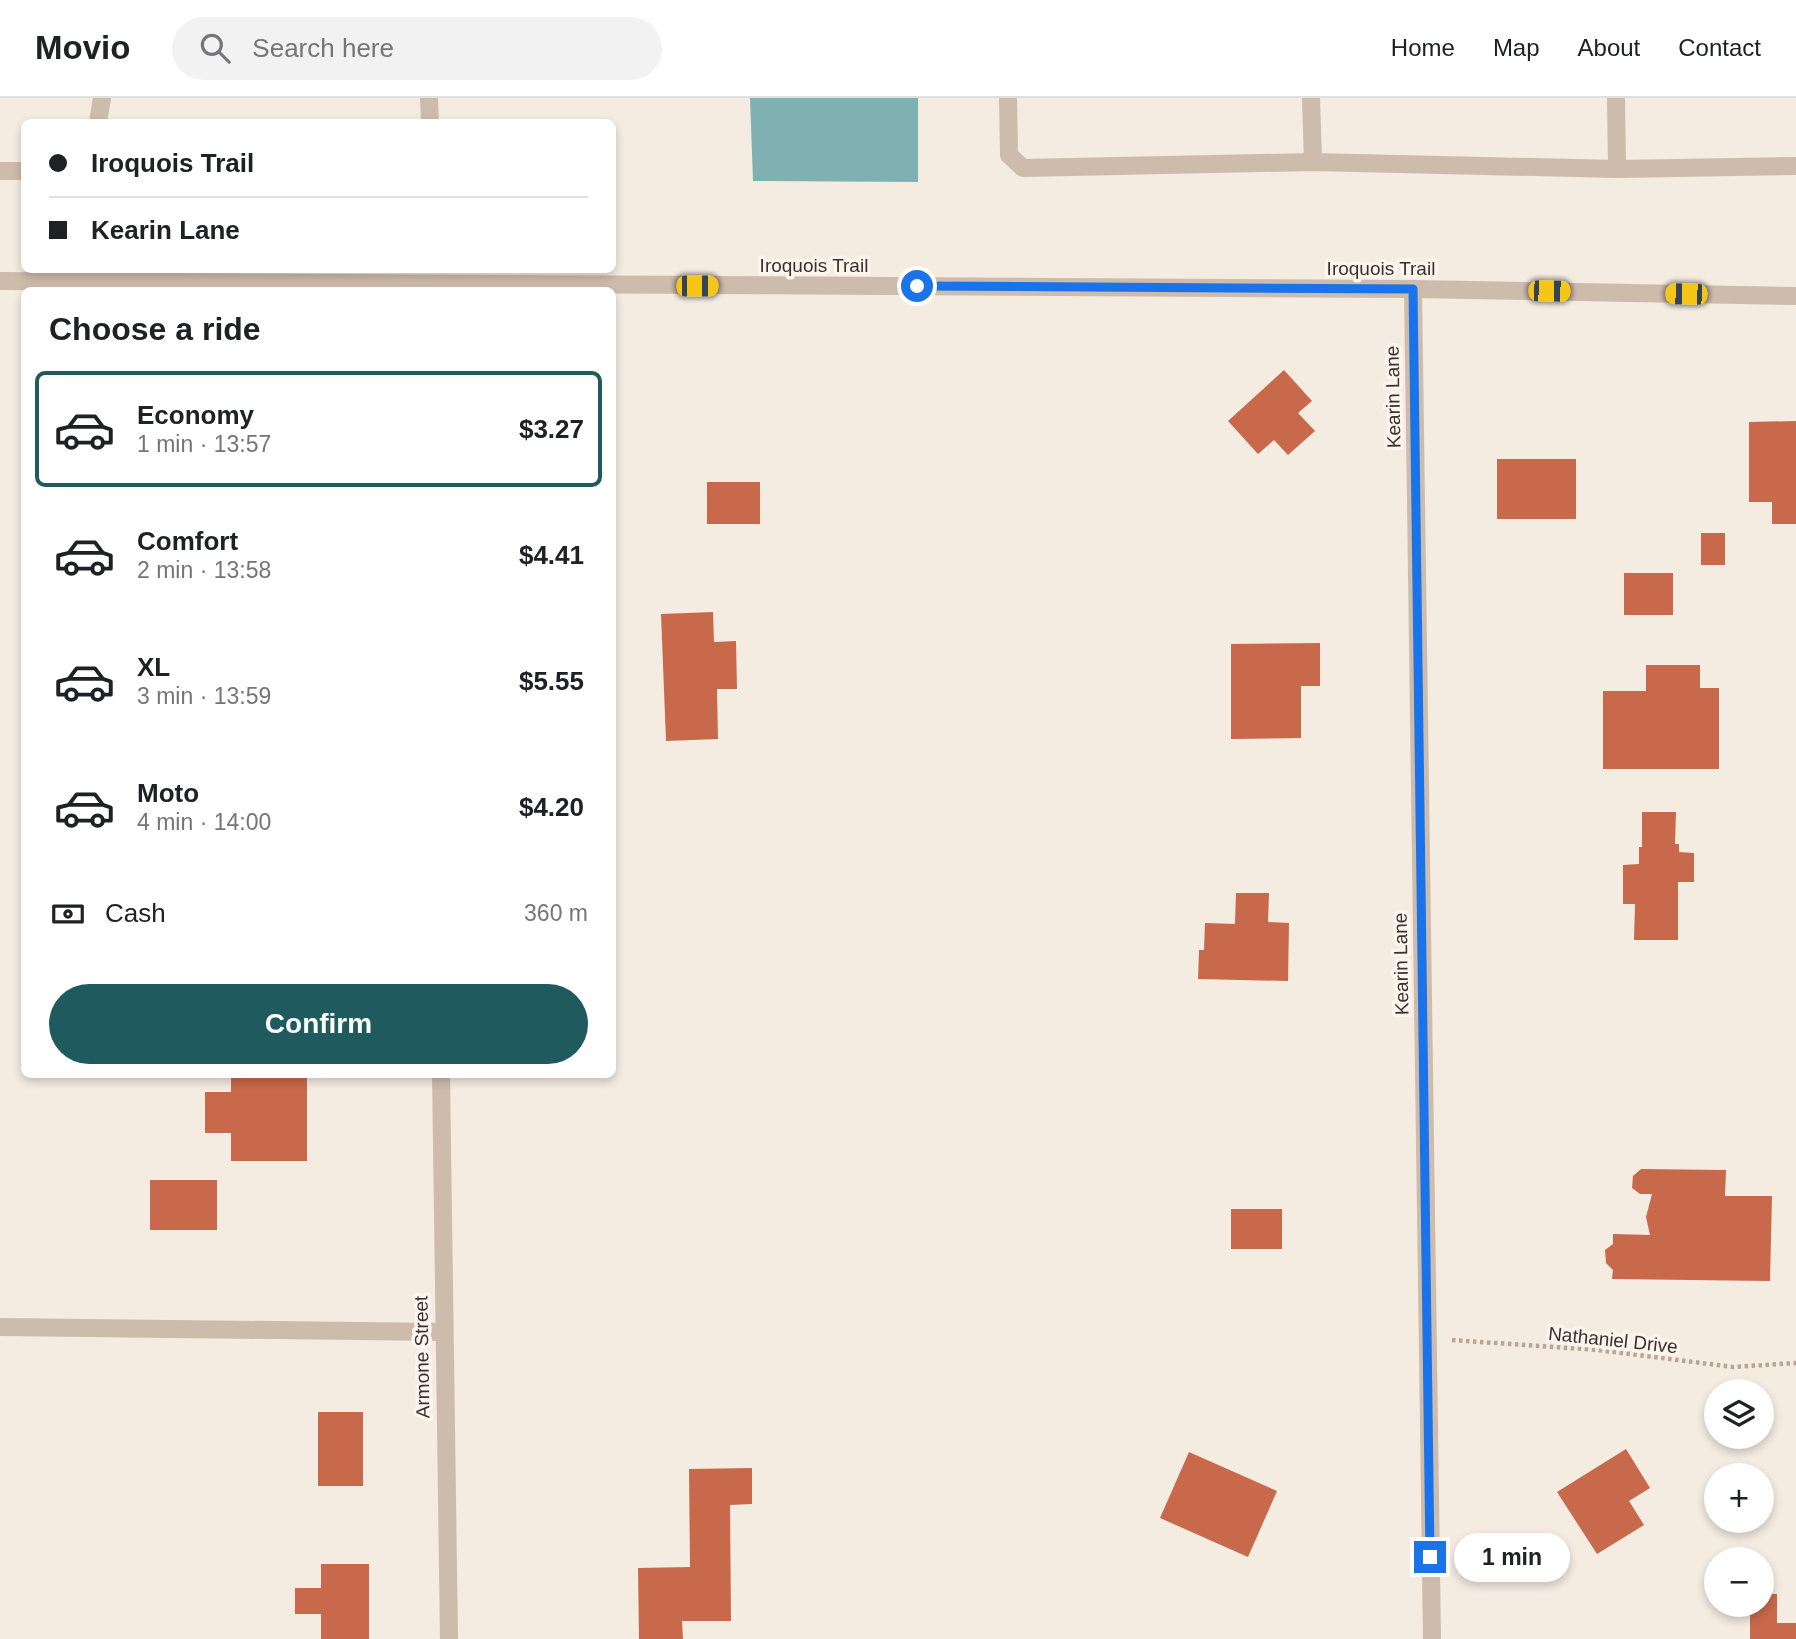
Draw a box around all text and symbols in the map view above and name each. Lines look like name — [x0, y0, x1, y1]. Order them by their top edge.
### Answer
search box — [172, 17, 662, 80]
text: Movio — [35, 29, 130, 66]
icon: search — [196, 29, 234, 67]
text: Search here — [252, 33, 394, 63]
text: Home — [1391, 34, 1455, 61]
text: Map — [1493, 34, 1540, 61]
text: About — [1578, 34, 1640, 61]
text: Contact — [1678, 34, 1761, 61]
text: Iroquois Trail — [91, 148, 254, 178]
text: Kearin Lane — [91, 215, 240, 245]
street label: Iroquois Trail — [760, 255, 868, 276]
street label: Iroquois Trail — [1327, 258, 1435, 279]
route start — [901, 270, 933, 302]
car — [677, 276, 719, 297]
car — [1528, 280, 1571, 302]
car — [1665, 283, 1708, 305]
text: Choose a ride — [49, 311, 261, 347]
street label: Kearin Lane — [1382, 346, 1404, 448]
icon: car — [53, 398, 116, 461]
text: Economy — [137, 400, 254, 430]
text: $3.27 — [519, 414, 584, 444]
text: 1 min · 13:57 — [137, 431, 271, 457]
icon: car — [53, 524, 116, 587]
text: Comfort — [137, 526, 238, 556]
text: $4.41 — [519, 540, 584, 570]
text: 2 min · 13:58 — [137, 557, 271, 583]
icon: car — [53, 650, 116, 713]
text: XL — [137, 652, 170, 682]
text: $5.55 — [519, 666, 584, 696]
text: 3 min · 13:59 — [137, 683, 271, 709]
icon: car — [53, 776, 116, 839]
text: Moto — [137, 778, 199, 808]
text: $4.20 — [519, 792, 584, 822]
text: 4 min · 14:00 — [137, 809, 271, 835]
icon: cash — [49, 895, 87, 933]
text: Cash — [105, 898, 166, 928]
text: 360 m — [524, 900, 588, 926]
street label: Kearin Lane — [1390, 913, 1412, 1015]
button: Confirm — [49, 984, 588, 1064]
street label: Armone Street — [410, 1295, 434, 1418]
street label: Nathaniel Drive — [1547, 1323, 1679, 1357]
map controls — [1704, 1379, 1774, 1617]
button: layers — [1704, 1379, 1774, 1449]
button: + — [1704, 1463, 1774, 1533]
callout: 1 min — [1454, 1532, 1570, 1582]
route end — [1414, 1541, 1446, 1573]
text: 1 min — [1482, 1544, 1542, 1570]
button: − — [1704, 1547, 1774, 1617]

